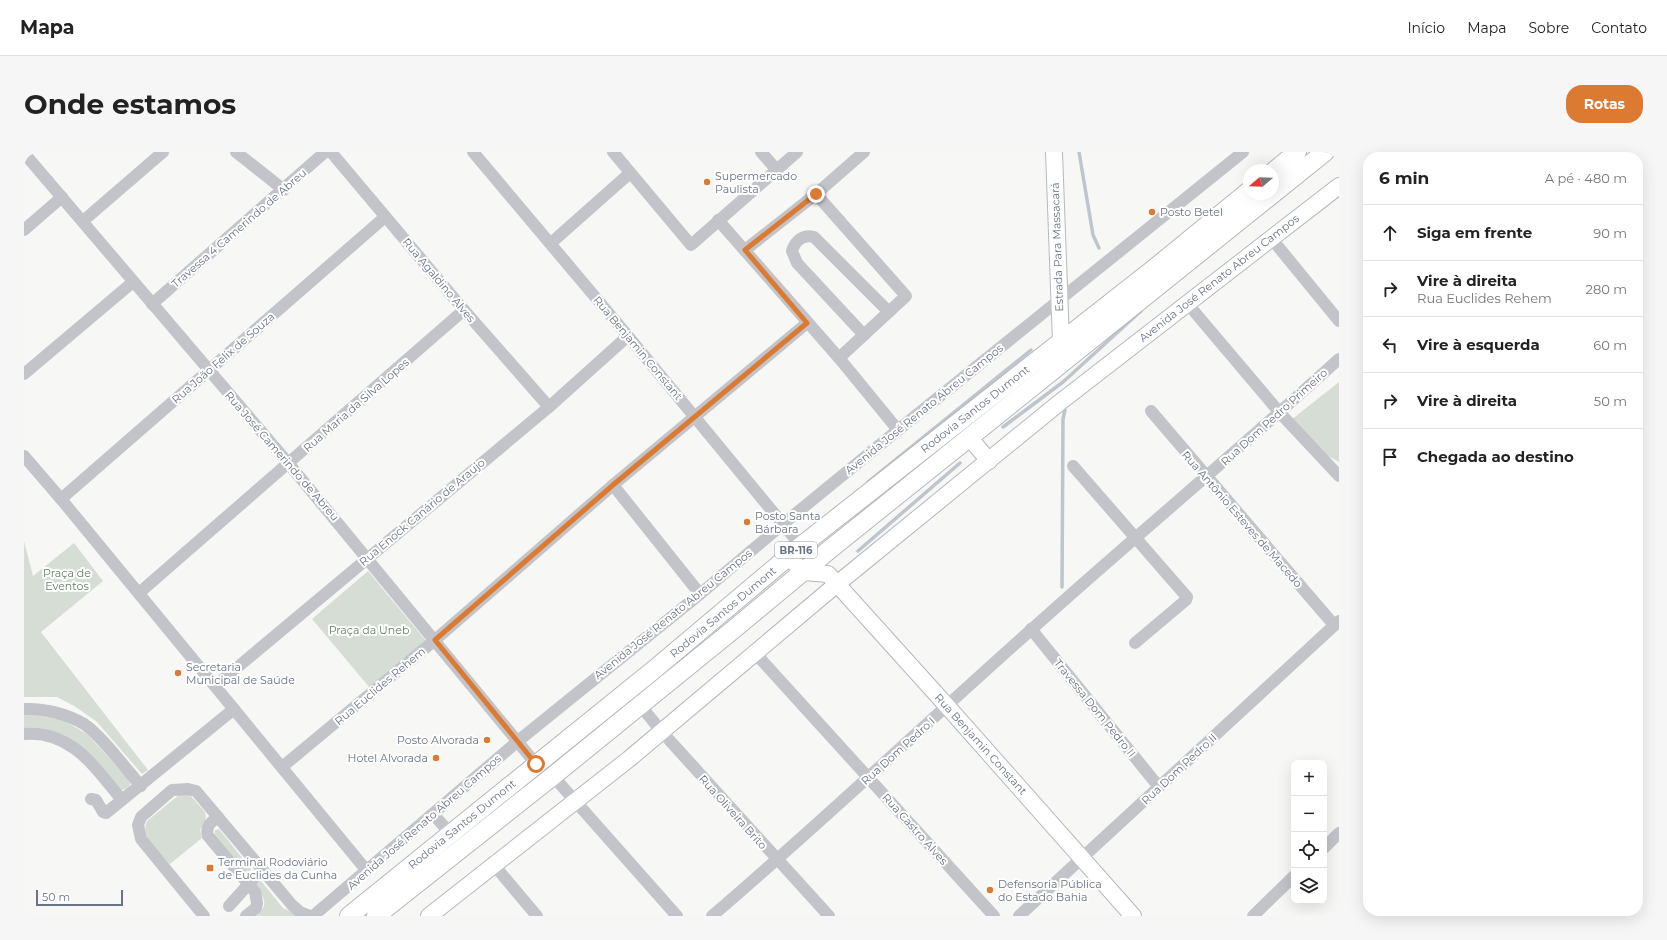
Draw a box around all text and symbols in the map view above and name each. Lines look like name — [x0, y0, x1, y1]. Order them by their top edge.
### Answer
text: Mapa — [20, 16, 75, 39]
text: Início — [1407, 19, 1445, 37]
text: Mapa — [1467, 19, 1507, 37]
text: Sobre — [1529, 19, 1569, 37]
text: Contato — [1591, 19, 1647, 37]
button: Rotas — [1566, 85, 1643, 123]
text: Onde estamos — [24, 87, 236, 121]
north arrow — [1243, 164, 1279, 200]
street label: Travessa 4 Camerindo de Abreu — [169, 166, 309, 290]
text: 6 min — [1379, 168, 1429, 188]
place label: Supermercado Paulista — [715, 169, 797, 196]
text: A pé · 480 m — [1545, 170, 1627, 186]
marker: Supermercado Paulista — [702, 177, 712, 187]
street label: Estrada Para Massacará — [1048, 182, 1066, 312]
route end — [807, 185, 825, 203]
place label: Posto Betel — [1160, 205, 1223, 219]
marker: Posto Betel — [1147, 207, 1157, 217]
street label: Avenida José Renato Abreu Campos — [1136, 211, 1302, 345]
icon: ahead — [1379, 222, 1401, 244]
text: Siga em frente — [1417, 223, 1532, 242]
text: 90 m — [1593, 225, 1627, 241]
street label: Rua Agaldino Alves — [400, 235, 479, 326]
text: Vire à direita — [1417, 271, 1517, 290]
icon: right — [1379, 278, 1401, 300]
text: 280 m — [1586, 281, 1627, 297]
text: Rua Euclides Rehem — [1417, 290, 1552, 306]
street label: Rua Benjamin Constant — [590, 293, 686, 403]
street label: Rua João Felix de Souza — [169, 310, 277, 406]
icon: left — [1379, 334, 1401, 356]
text: Vire à esquerda — [1417, 335, 1540, 354]
text: 60 m — [1593, 337, 1627, 353]
street label: Avenida José Renato Abreu Campos — [842, 340, 1006, 477]
street label: Rua Maria da Silva Lopes — [300, 355, 412, 455]
street label: Rodovia Santos Dumont — [918, 362, 1033, 456]
street label: Rua Dom Pedro Primeiro — [1218, 365, 1330, 469]
street label: Rua José Camerindo de Abreu — [222, 388, 342, 524]
icon: right — [1379, 390, 1401, 412]
text: Vire à direita — [1417, 391, 1517, 410]
text: 50 m — [1594, 393, 1627, 409]
icon: arrive — [1379, 446, 1401, 468]
text: Chegada ao destino — [1417, 447, 1574, 466]
street label: Rua Antônio Esteves de Macedo — [1179, 448, 1305, 590]
street label: Rua Enock Canário de Araujo — [356, 455, 488, 569]
place label: Posto Santa Bárbara — [755, 509, 821, 536]
marker: Posto Santa Bárbara — [742, 517, 752, 527]
road number: BR-116 — [775, 542, 817, 558]
street label: Avenida José Renato Abreu Campos — [591, 545, 755, 682]
street label: Rodovia Santos Dumont — [667, 563, 779, 661]
park label: Praça de Eventos — [43, 566, 91, 593]
park label: Praça da Uneb — [329, 623, 409, 637]
street label: Rua Euclides Rehem — [332, 644, 428, 728]
street label: Travessa Dom Pedro II — [1051, 656, 1139, 760]
place label: Secretaria Municipal de Saúde — [186, 660, 295, 687]
marker: Secretaria Municipal de Saúde — [173, 668, 183, 678]
street label: Rua Benjamin Constant — [932, 690, 1031, 798]
street label: Rua Dom Pedro I — [858, 714, 938, 788]
street label: Rua Dom Pedro II — [1138, 731, 1220, 807]
place label: Posto Alvorada — [397, 733, 479, 747]
marker: Posto Alvorada — [482, 735, 492, 745]
street label: Avenida José Renato Abreu Campos — [344, 751, 504, 893]
place label: Hotel Alvorada — [347, 751, 428, 765]
marker: Hotel Alvorada — [431, 753, 441, 763]
route start — [527, 755, 545, 773]
map controls — [1291, 760, 1327, 904]
button: + — [1291, 760, 1327, 796]
street label: Rua Oliveira Brito — [696, 772, 770, 852]
street label: Rodovia Santos Dumont — [405, 776, 519, 872]
street label: Rua Castro Alves — [879, 790, 951, 868]
button: − — [1291, 796, 1327, 832]
button: locate — [1291, 832, 1327, 868]
place label: Terminal Rodoviário de Euclides da Cunha — [218, 855, 337, 882]
marker: Terminal Rodoviário de Euclides da Cunha — [205, 863, 215, 873]
button: layers — [1291, 868, 1327, 904]
place label: Defensoria Pública do Estado Bahia — [998, 877, 1102, 904]
marker: Defensoria Pública do Estado Bahia — [985, 885, 995, 895]
scale bar — [36, 888, 123, 907]
text: 50 m — [42, 890, 70, 904]

